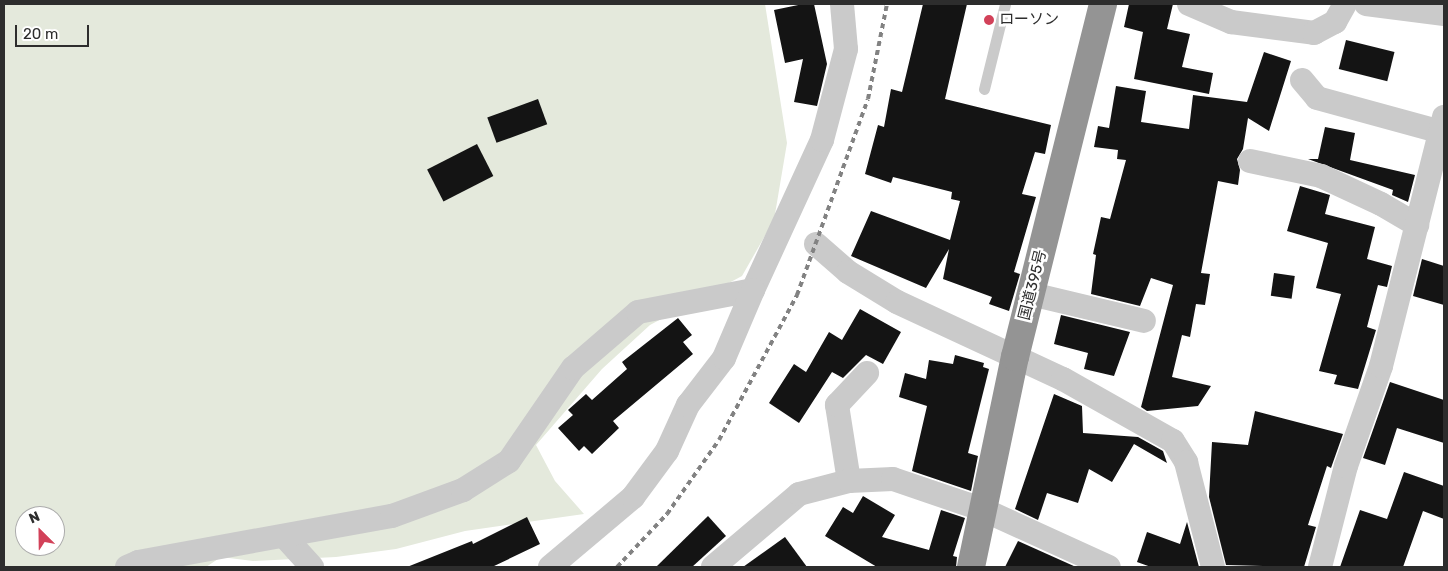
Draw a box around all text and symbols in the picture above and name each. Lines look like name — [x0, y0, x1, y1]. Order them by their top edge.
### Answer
place label: ローソン — [999, 11, 1059, 29]
marker: ローソン — [983, 14, 995, 26]
scale bar — [18, 15, 91, 47]
text: 20 m — [23, 25, 58, 43]
street label: 国道395号 — [1016, 248, 1050, 322]
north arrow — [15, 506, 65, 556]
text: N — [26, 508, 42, 527]

